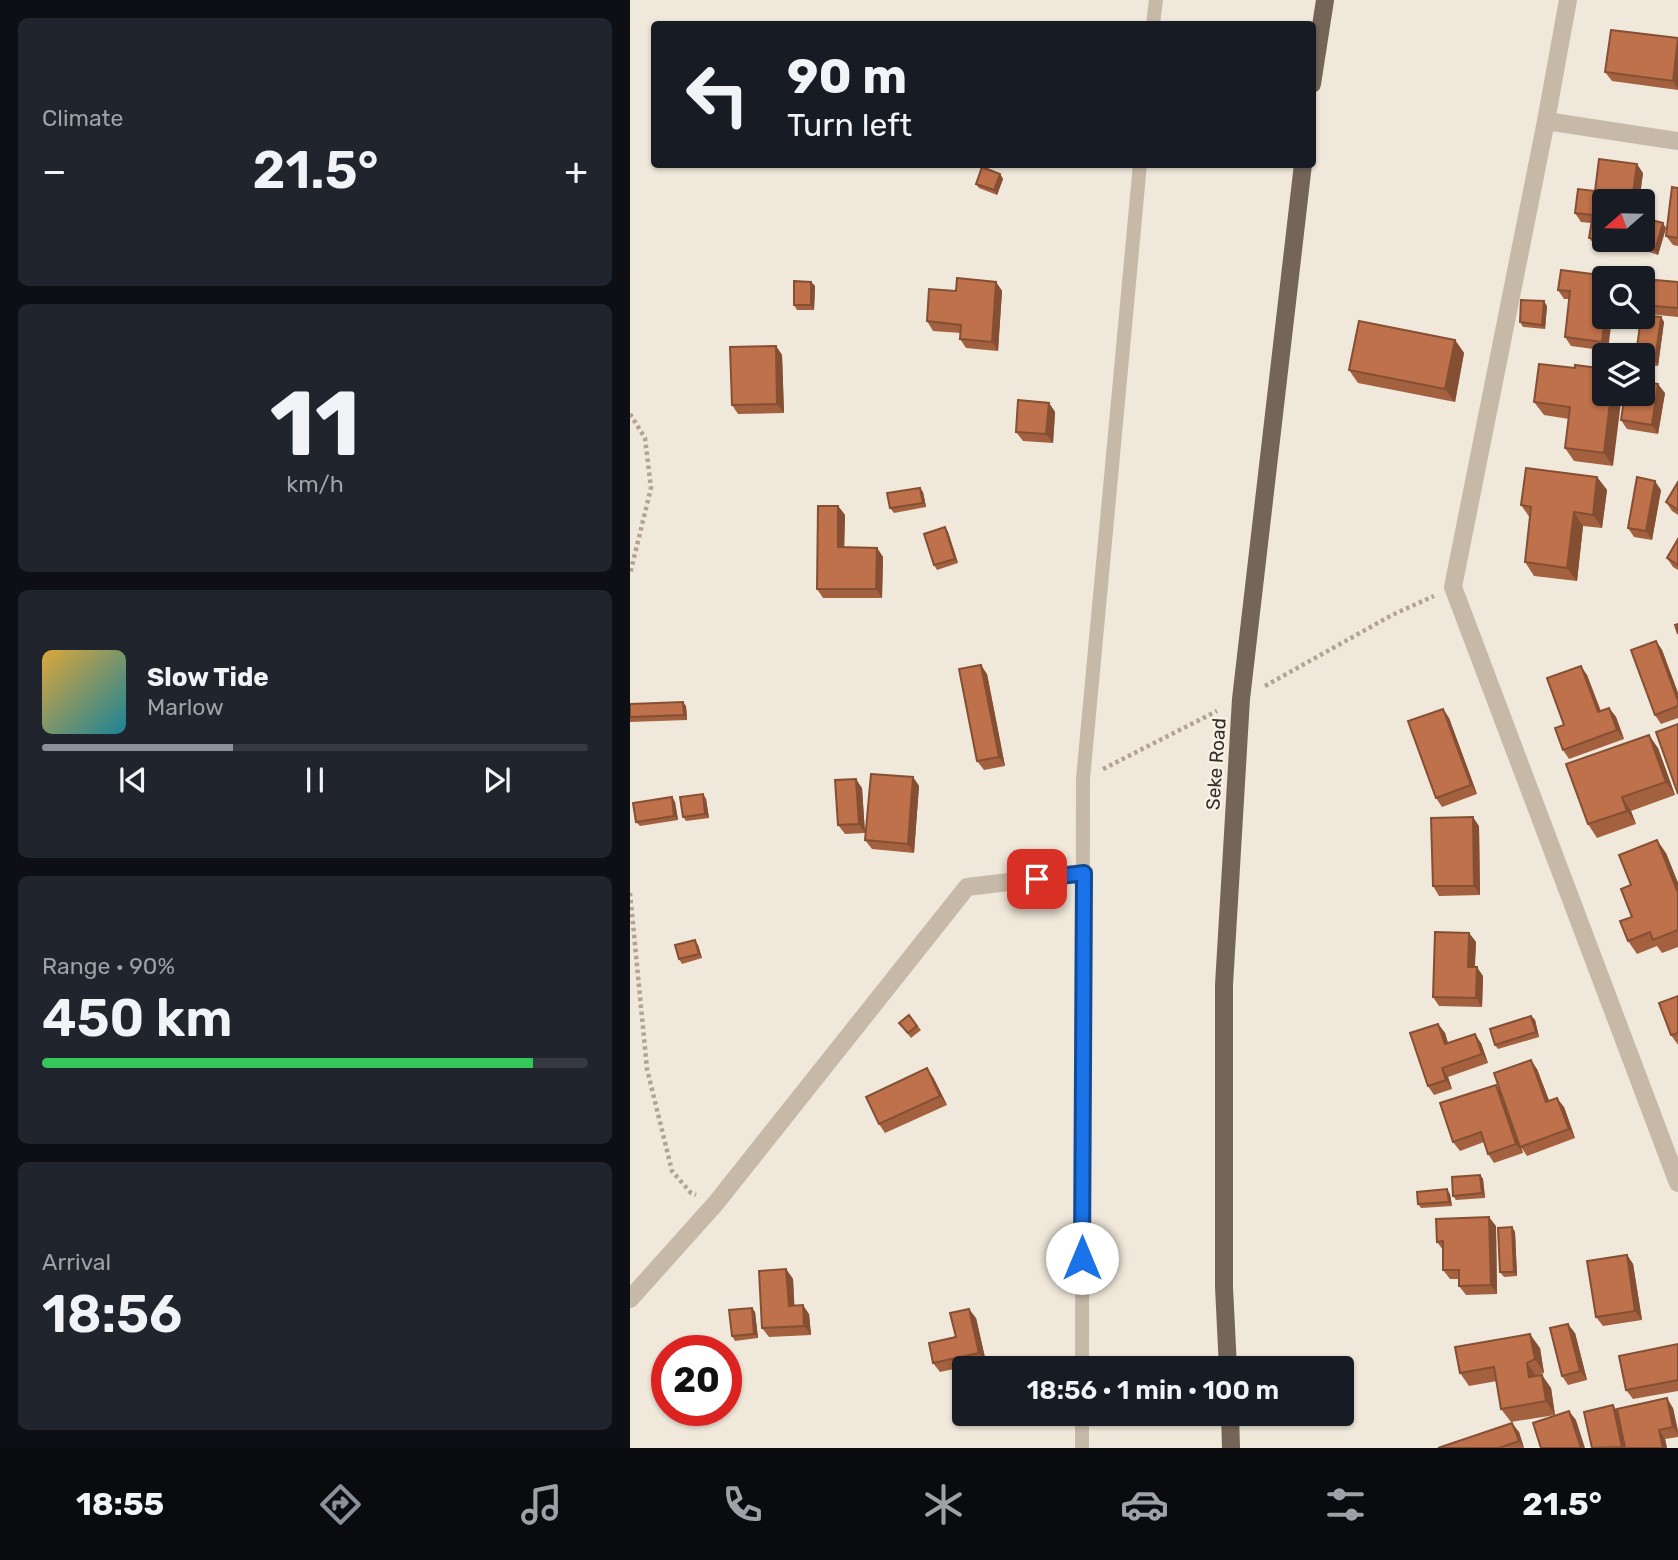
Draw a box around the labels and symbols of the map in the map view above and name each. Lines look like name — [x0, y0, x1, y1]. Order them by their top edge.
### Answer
north arrow — [1592, 189, 1656, 252]
street label: Seke Road — [1201, 717, 1231, 811]
pin — [1007, 849, 1067, 909]
position arrow — [1045, 1221, 1119, 1295]
speed limit sign: 20 — [651, 1335, 742, 1426]

